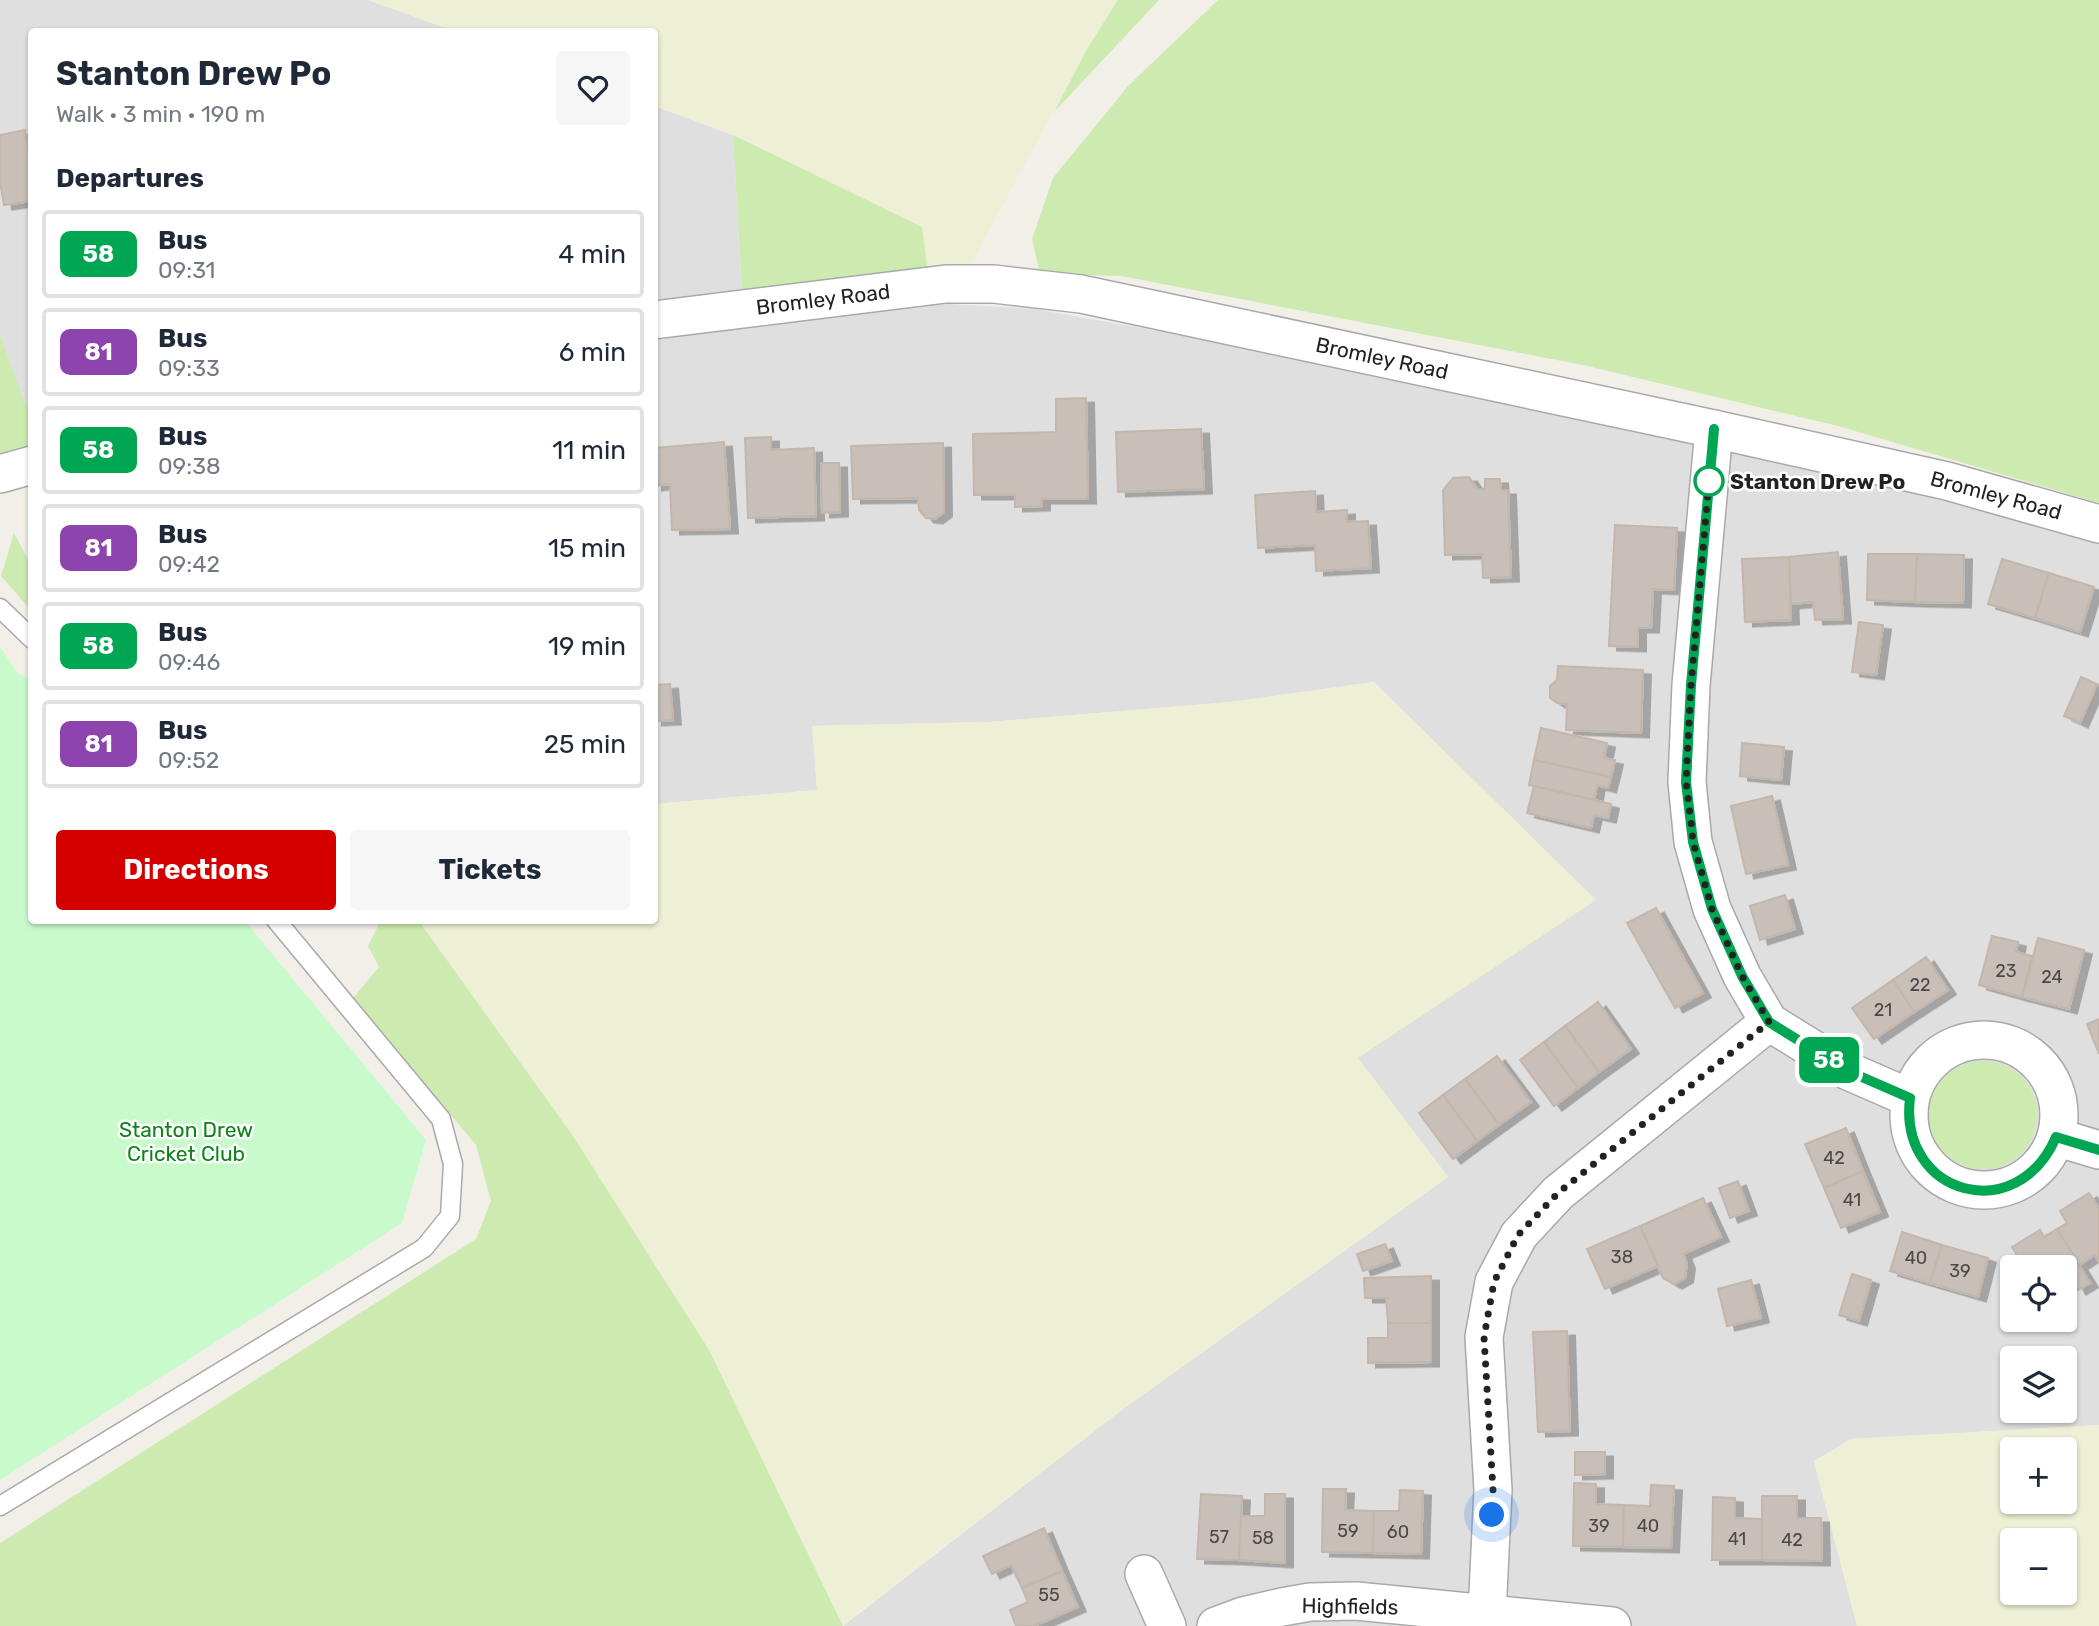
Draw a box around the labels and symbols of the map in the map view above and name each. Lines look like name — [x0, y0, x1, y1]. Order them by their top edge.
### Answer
street label: Bromley Road — [755, 278, 891, 320]
street label: Bromley Road — [1313, 332, 1451, 384]
street label: Bromley Road — [1928, 465, 2064, 525]
marker: Stanton Drew Po — [1694, 466, 1724, 496]
place label: Stanton Drew Po — [1730, 469, 1905, 494]
house number: 23 — [1995, 960, 2017, 982]
house number: 24 — [2041, 966, 2063, 988]
house number: 22 — [1909, 974, 1931, 996]
house number: 21 — [1874, 999, 1892, 1021]
line badge: 58 — [1798, 1037, 1860, 1083]
park label: Stanton Drew Cricket Club — [119, 1117, 253, 1166]
house number: 42 — [1823, 1147, 1845, 1169]
house number: 41 — [1843, 1189, 1861, 1211]
house number: 38 — [1611, 1246, 1633, 1268]
house number: 40 — [1905, 1247, 1927, 1269]
house number: 39 — [1949, 1260, 1971, 1282]
your location — [1474, 1497, 1509, 1532]
house number: 39 — [1588, 1515, 1610, 1537]
house number: 40 — [1637, 1515, 1659, 1537]
house number: 59 — [1337, 1520, 1359, 1542]
house number: 60 — [1387, 1521, 1409, 1543]
house number: 57 — [1209, 1526, 1229, 1548]
house number: 58 — [1252, 1527, 1274, 1549]
house number: 41 — [1728, 1528, 1746, 1550]
house number: 42 — [1781, 1529, 1803, 1551]
house number: 55 — [1038, 1584, 1060, 1606]
street label: Highfields — [1301, 1593, 1399, 1619]

